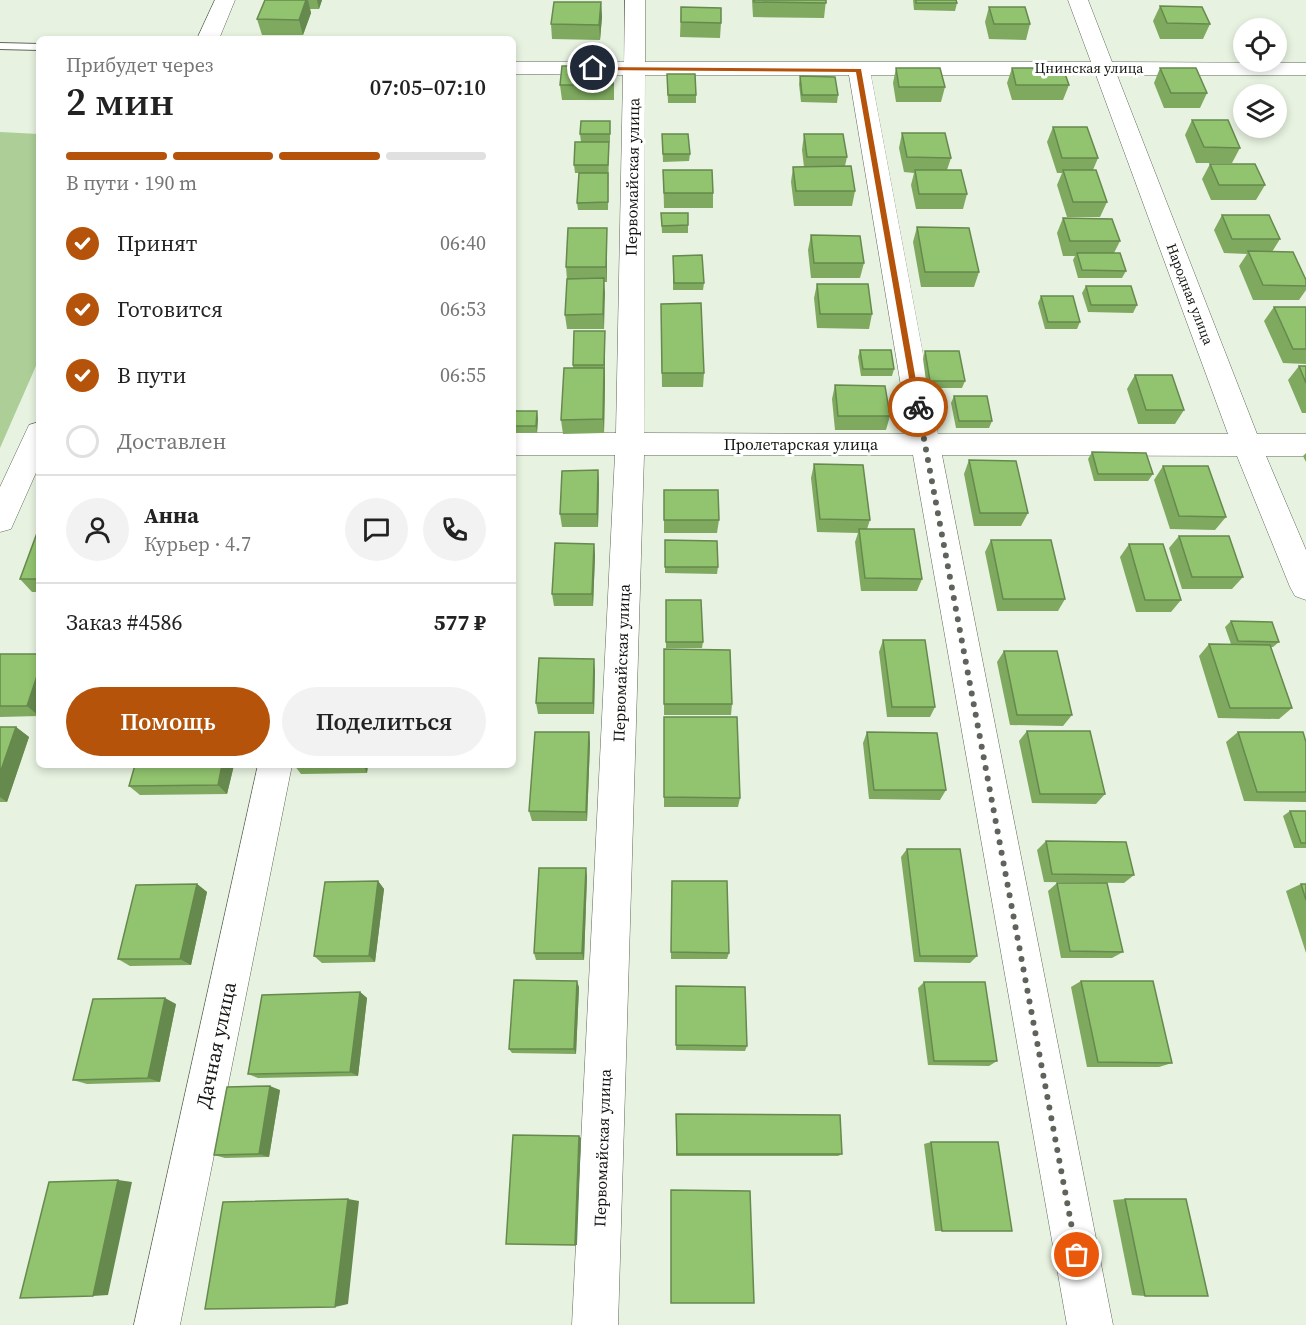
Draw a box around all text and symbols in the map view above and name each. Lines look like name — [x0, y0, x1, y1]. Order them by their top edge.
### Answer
map controls — [1233, 18, 1287, 138]
button: locate — [1233, 18, 1287, 72]
pin — [567, 42, 618, 93]
text: Прибудет через — [66, 51, 213, 79]
icon: home — [576, 51, 609, 84]
street label: Цнинская улица — [1035, 58, 1144, 78]
text: 07:05–07:10 — [370, 72, 486, 102]
text: 2 мин — [66, 75, 174, 128]
button: layers — [1233, 84, 1287, 138]
street label: Первомайская улица — [620, 97, 644, 256]
text: В пути · 190 m — [66, 169, 197, 197]
icon: check — [66, 227, 99, 260]
text: Принят — [117, 228, 197, 258]
text: 06:40 — [440, 229, 486, 257]
street label: Народная улица — [1161, 240, 1219, 348]
icon: check — [66, 293, 99, 326]
text: Готовится — [117, 294, 223, 324]
text: 06:53 — [440, 295, 486, 323]
icon: check — [66, 359, 99, 392]
text: В пути — [117, 360, 186, 390]
text: 06:55 — [440, 361, 486, 389]
courier — [888, 377, 948, 437]
icon: bike — [902, 391, 935, 424]
text: Доставлен — [117, 426, 227, 456]
street label: Пролетарская улица — [724, 433, 879, 455]
button: person — [66, 498, 129, 561]
button: chat — [345, 498, 408, 561]
button: phone — [423, 498, 486, 561]
text: Анна — [144, 500, 199, 530]
text: Курьер · 4.7 — [144, 530, 251, 558]
street label: Первомайская улица — [607, 583, 635, 743]
text: Заказ #4586 — [66, 607, 182, 637]
text: 577 ₽ — [434, 607, 486, 637]
button: Помощь — [66, 687, 270, 756]
button: Поделиться — [282, 687, 486, 756]
street label: Дачная улица — [189, 978, 243, 1111]
street label: Первомайская улица — [588, 1068, 616, 1228]
pin — [1051, 1229, 1102, 1280]
icon: bag — [1060, 1238, 1093, 1271]

